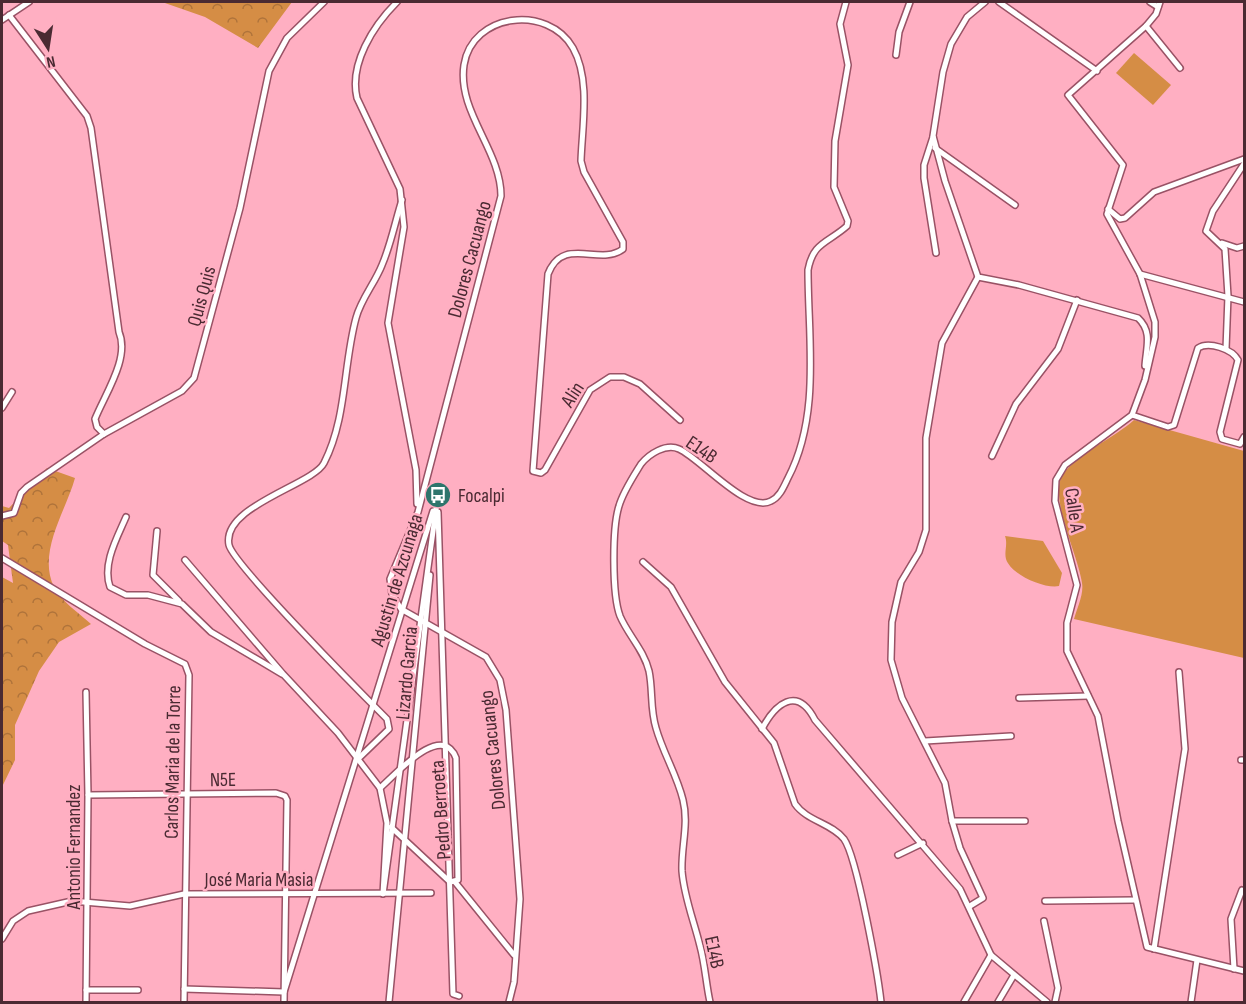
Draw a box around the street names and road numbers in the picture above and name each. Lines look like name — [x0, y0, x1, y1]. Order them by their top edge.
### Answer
street label: Dolores Cacuango — [443, 198, 497, 320]
street label: Quis Quis — [182, 263, 222, 329]
street label: Alin — [555, 377, 590, 413]
street label: E14B — [681, 431, 722, 469]
street label: Calle A — [1059, 487, 1089, 534]
street label: Agustin de Azcunaga — [365, 511, 428, 650]
street label: Lizardo Garcia — [391, 625, 423, 721]
street label: Carlos Maria de la Torre — [160, 685, 186, 839]
street label: Dolores Cacuango — [475, 689, 511, 811]
street label: Pedro Berroeta — [426, 759, 456, 861]
street label: N5E — [210, 768, 236, 792]
street label: Antonio Fernandez — [62, 784, 86, 911]
street label: José Maria Masia — [204, 868, 313, 892]
street label: E14B — [699, 934, 729, 971]

